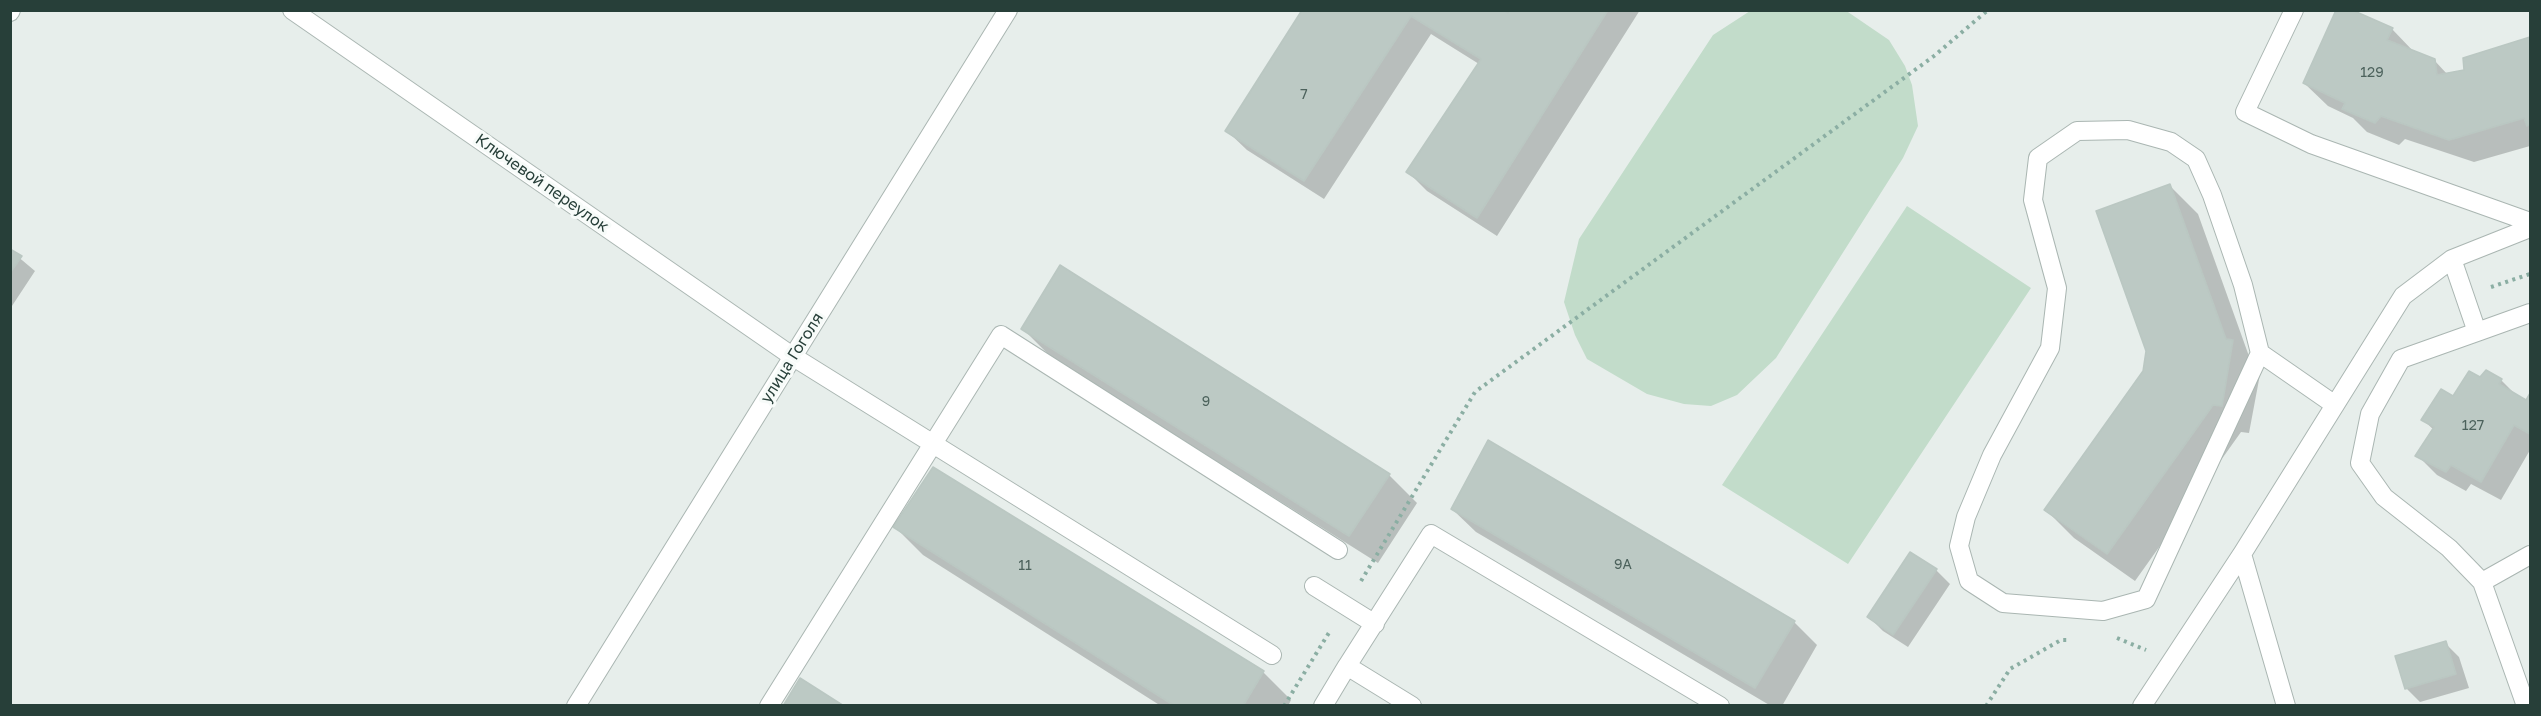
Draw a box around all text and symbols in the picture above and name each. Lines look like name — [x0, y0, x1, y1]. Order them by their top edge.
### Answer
house number: 129 — [2360, 65, 2384, 81]
house number: 7 — [1300, 87, 1308, 103]
street label: Ключевой переулок — [472, 130, 612, 236]
street label: улица Гоголя — [757, 309, 827, 407]
house number: 9 — [1202, 394, 1210, 410]
house number: 127 — [2462, 418, 2484, 434]
house number: 9А — [1614, 557, 1632, 573]
house number: 11 — [1018, 558, 1032, 574]

